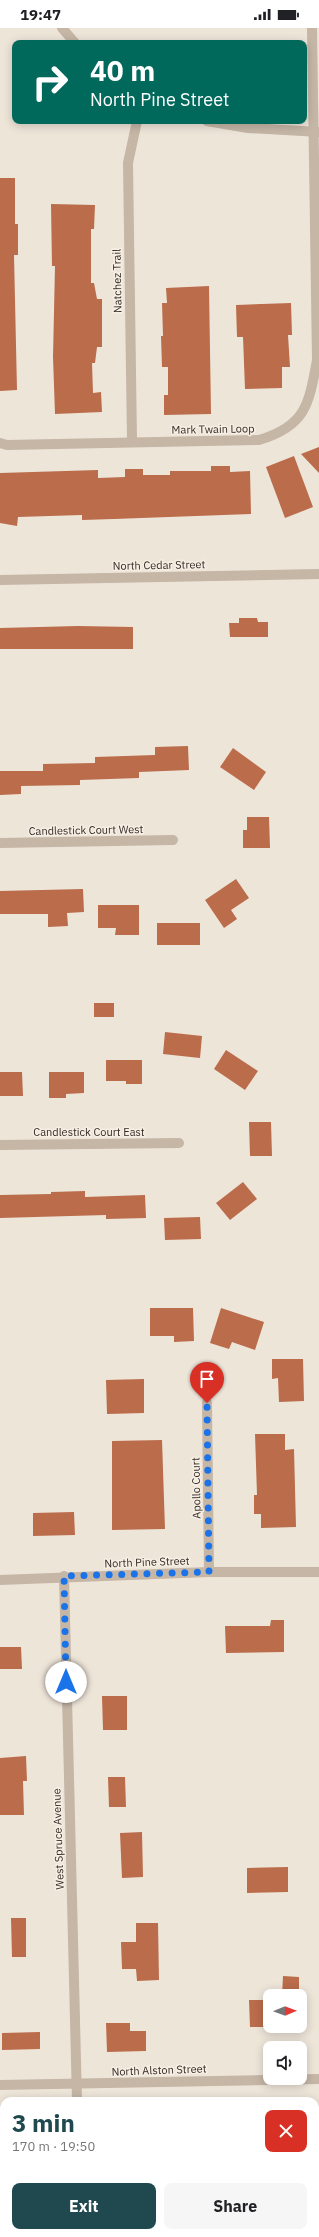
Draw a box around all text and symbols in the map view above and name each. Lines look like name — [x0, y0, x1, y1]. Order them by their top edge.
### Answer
text: 19:47 — [20, 5, 61, 24]
text: 40 m — [90, 52, 155, 89]
icon: right — [24, 56, 76, 108]
text: North Pine Street — [90, 88, 229, 111]
street label: Natchez Trail — [109, 249, 125, 313]
street label: Mark Twain Loop — [171, 421, 255, 437]
street label: North Cedar Street — [113, 557, 206, 573]
street label: Candlestick Court West — [28, 822, 144, 838]
street label: Candlestick Court East — [33, 1125, 145, 1139]
pin — [190, 1362, 224, 1403]
icon: arrive — [196, 1368, 218, 1390]
street label: Apollo Court — [188, 1457, 204, 1519]
street label: North Pine Street — [104, 1554, 190, 1570]
position arrow — [45, 1661, 87, 1703]
street label: West Spruce Avenue — [49, 1788, 67, 1890]
north arrow — [263, 1989, 307, 2033]
map controls — [263, 1989, 307, 2085]
button: sound — [263, 2041, 307, 2085]
street label: North Alston Street — [111, 2061, 207, 2079]
text: 3 min — [12, 2107, 75, 2139]
button: close — [265, 2110, 307, 2152]
text: 170 m · 19:50 — [12, 2138, 95, 2155]
button: Exit — [12, 2183, 156, 2229]
button: Share — [164, 2183, 307, 2229]

